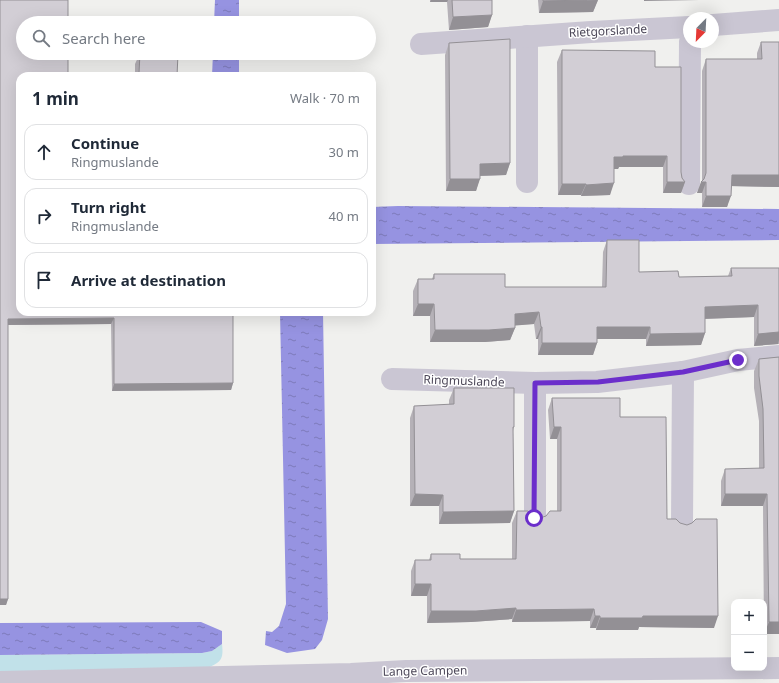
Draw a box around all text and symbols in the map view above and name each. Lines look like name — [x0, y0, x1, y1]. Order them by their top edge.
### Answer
north arrow — [683, 12, 719, 48]
search box — [16, 16, 376, 60]
street label: Rietgorslande — [568, 20, 648, 41]
icon: search — [30, 27, 52, 49]
text: Search here — [62, 28, 145, 48]
text: 1 min — [32, 87, 79, 110]
text: Walk · 70 m — [290, 89, 360, 107]
text: Continue — [71, 133, 139, 153]
icon: ahead — [33, 141, 55, 163]
text: 30 m — [329, 143, 359, 161]
text: Ringmuslande — [71, 153, 159, 171]
text: Turn right — [71, 197, 146, 217]
icon: right — [33, 205, 55, 227]
text: 40 m — [329, 207, 359, 225]
text: Ringmuslande — [71, 217, 159, 235]
icon: arrive — [33, 269, 55, 291]
text: Arrive at destination — [71, 270, 226, 290]
route end — [729, 351, 747, 369]
street label: Ringmuslande — [423, 371, 505, 390]
route start — [525, 509, 543, 527]
map controls — [731, 599, 767, 671]
button: + — [731, 599, 767, 635]
button: − — [731, 635, 767, 671]
street label: Lange Campen — [382, 661, 468, 680]

